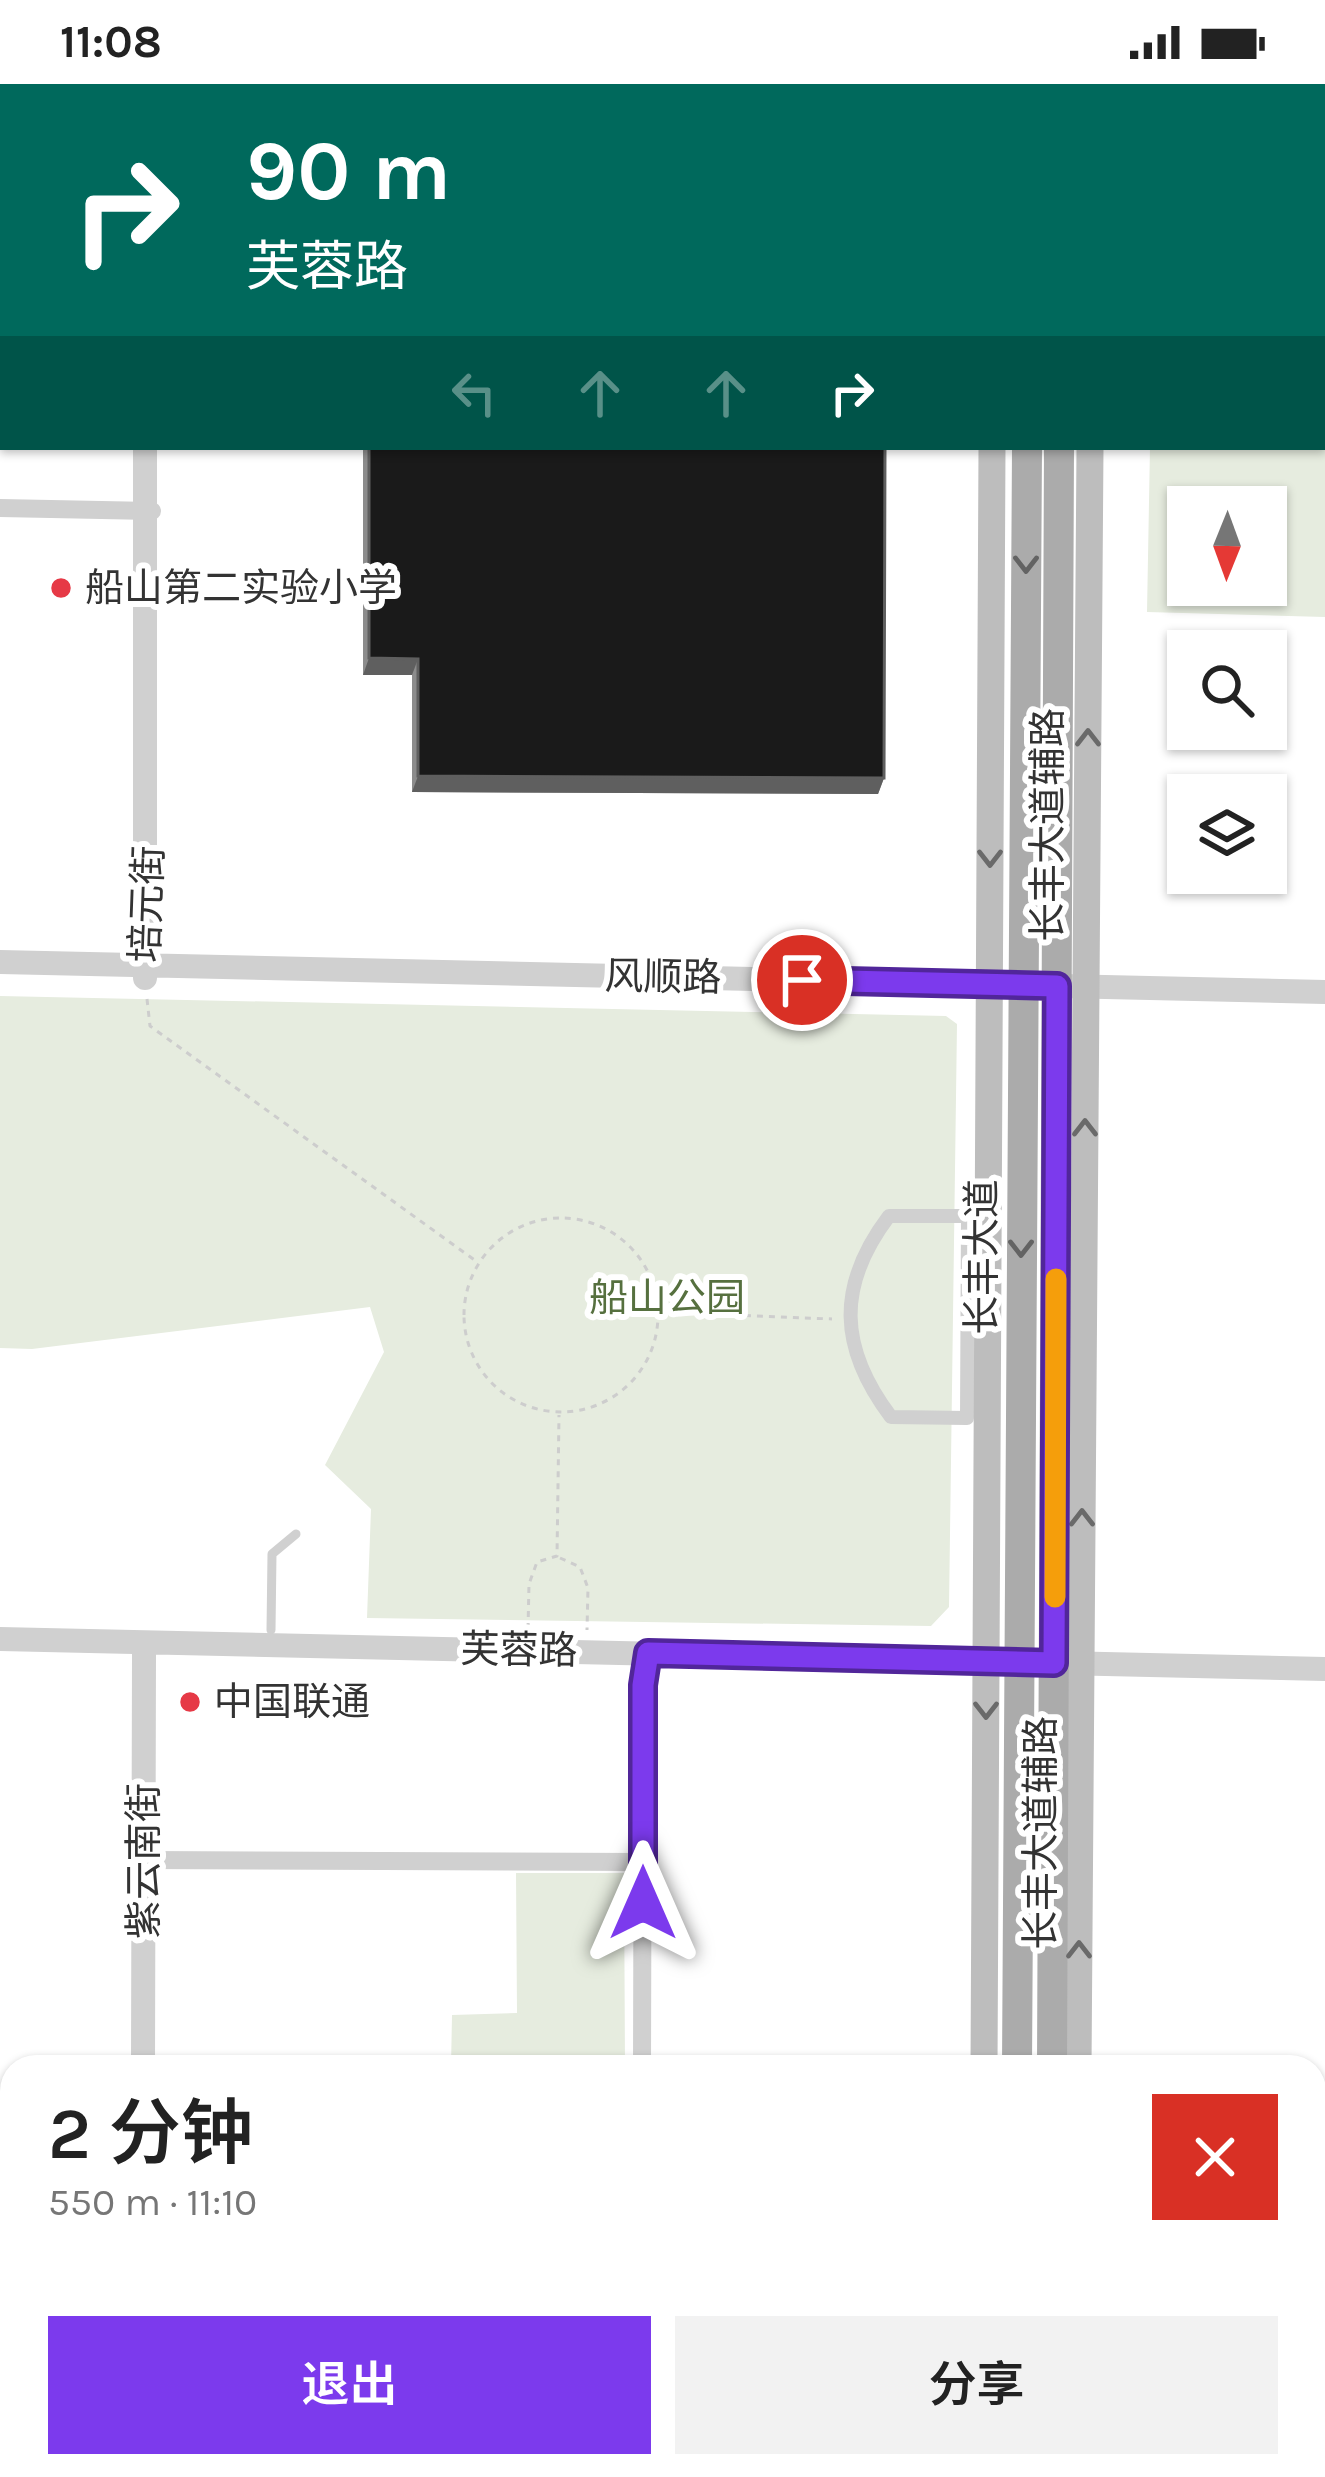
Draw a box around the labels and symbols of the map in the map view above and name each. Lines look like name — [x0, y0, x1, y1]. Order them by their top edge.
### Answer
north arrow — [1167, 486, 1287, 606]
one-way arrow — [1013, 556, 1039, 574]
place label: 船山第二实验小学 — [85, 565, 397, 611]
marker: 船山第二实验小学 — [48, 575, 74, 601]
street label: 长丰大道辅路 — [1025, 708, 1071, 942]
one-way arrow — [1075, 728, 1101, 746]
street label: 培元街 — [122, 845, 172, 963]
one-way arrow — [977, 850, 1003, 868]
pin — [751, 929, 853, 1031]
street label: 风顺路 — [604, 953, 722, 1001]
one-way arrow — [1072, 1118, 1098, 1136]
street label: 长丰大道 — [959, 1179, 1005, 1335]
one-way arrow — [1009, 1239, 1035, 1258]
park label: 船山公园 — [589, 1275, 745, 1321]
one-way arrow — [1069, 1508, 1095, 1526]
street label: 芙蓉路 — [460, 1626, 578, 1674]
place label: 中国联通 — [214, 1679, 370, 1725]
marker: 中国联通 — [177, 1689, 203, 1715]
one-way arrow — [973, 1702, 999, 1720]
street label: 长丰大道辅路 — [1018, 1716, 1064, 1950]
street label: 紫云南街 — [121, 1783, 167, 1939]
position arrow — [580, 1840, 706, 1966]
one-way arrow — [1066, 1940, 1092, 1958]

